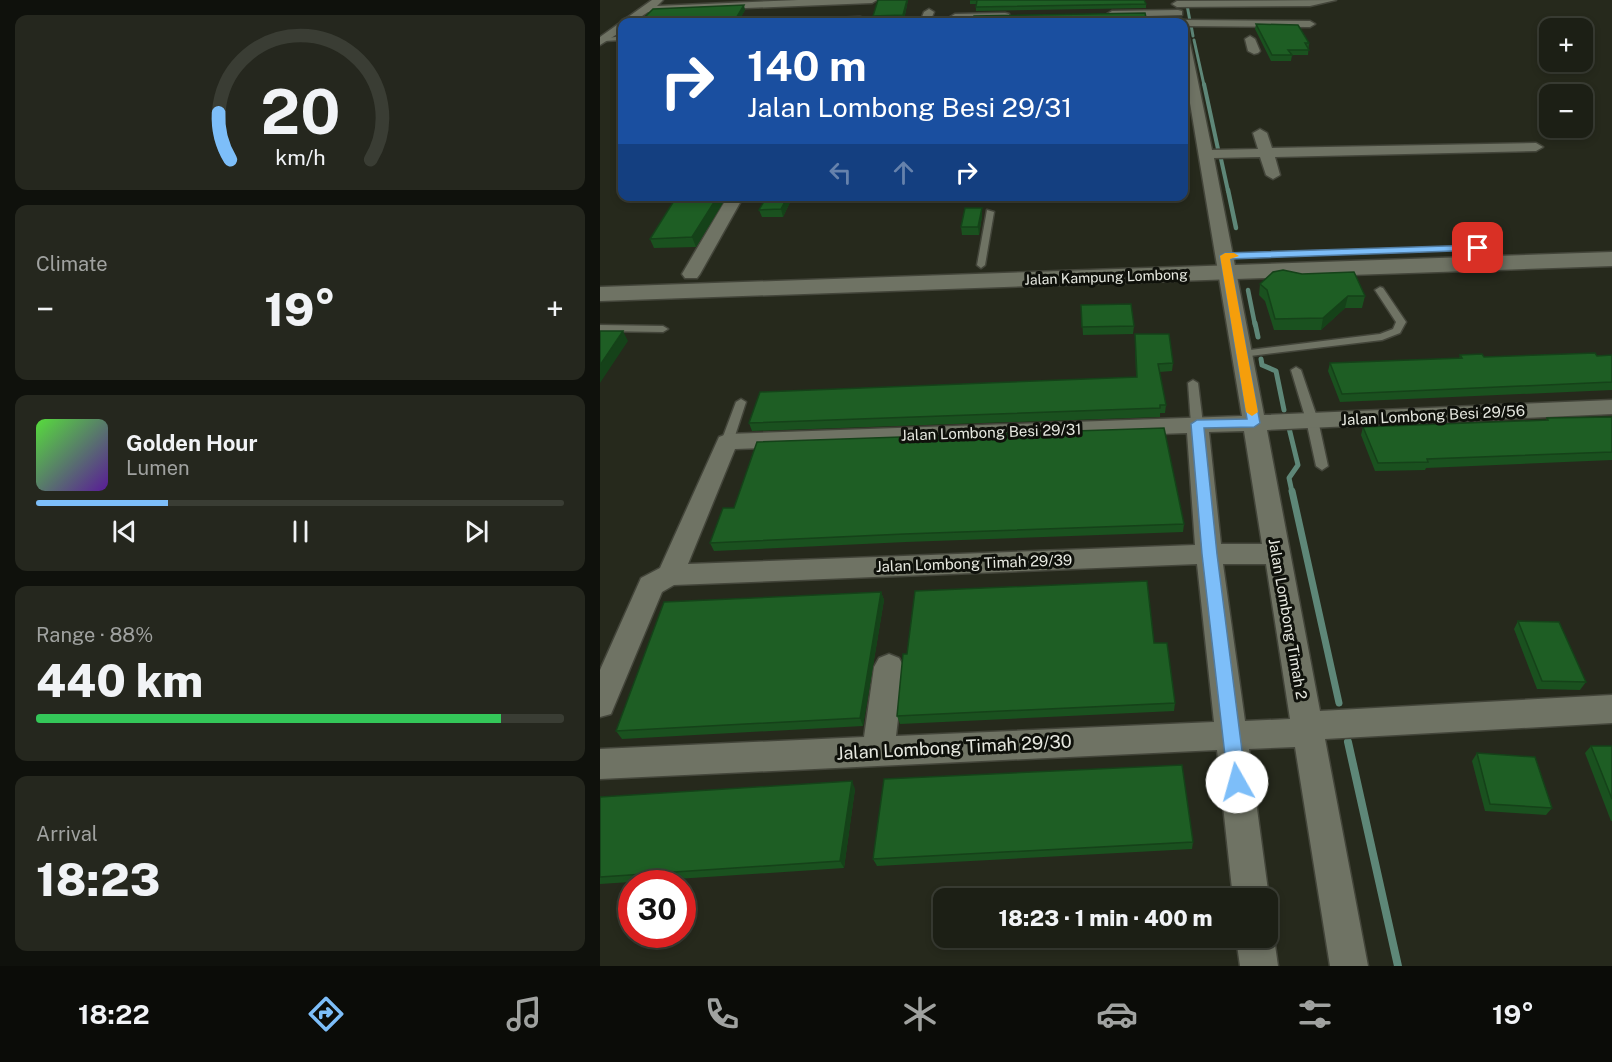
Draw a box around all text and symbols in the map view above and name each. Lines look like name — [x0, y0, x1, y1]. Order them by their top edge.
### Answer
map controls — [1539, 18, 1593, 138]
button: + — [1539, 18, 1593, 72]
text: 140 m — [747, 41, 867, 90]
icon: right — [648, 42, 726, 120]
text: 20 — [260, 75, 340, 148]
button: − — [1539, 84, 1593, 138]
text: Jalan Lombong Besi 29/31 — [747, 91, 1072, 123]
text: km/h — [275, 145, 325, 170]
icon: left — [824, 156, 857, 189]
icon: ahead — [887, 156, 920, 189]
icon: right — [950, 156, 983, 189]
pin — [1452, 222, 1503, 273]
icon: arrive — [1461, 231, 1494, 264]
text: Climate — [36, 252, 108, 276]
street label: Jalan Kampung Lombong — [1024, 266, 1188, 288]
text: 19° — [264, 283, 336, 336]
text: − — [36, 290, 54, 328]
text: + — [546, 290, 564, 328]
street label: Jalan Lombong Besi 29/56 — [1341, 402, 1525, 428]
street label: Jalan Lombong Besi 29/31 — [900, 420, 1082, 444]
text: Golden Hour — [126, 430, 257, 456]
text: Lumen — [126, 456, 190, 480]
icon: previous — [108, 515, 141, 548]
icon: pause — [284, 515, 317, 548]
icon: next — [460, 515, 493, 548]
street label: Jalan Lombong Timah 2 — [1265, 537, 1311, 701]
street label: Jalan Lombong Timah 29/39 — [875, 551, 1073, 575]
text: Range · 88% — [36, 623, 153, 647]
text: 440 km — [36, 654, 203, 707]
street label: Jalan Lombong Timah 29/30 — [836, 730, 1072, 764]
position arrow — [1205, 750, 1269, 814]
text: Arrival — [36, 822, 98, 846]
text: 18:23 — [36, 853, 160, 906]
speed limit sign: 30 — [618, 870, 696, 948]
text: 18:23 · 1 min · 400 m — [998, 905, 1213, 931]
icon: directions — [305, 993, 347, 1035]
icon: music — [503, 993, 545, 1035]
icon: phone — [701, 993, 743, 1035]
icon: climate — [899, 993, 941, 1035]
icon: car — [1096, 993, 1138, 1035]
icon: filters — [1294, 993, 1336, 1035]
text: 18:22 — [78, 998, 150, 1030]
text: 19° — [1492, 998, 1534, 1030]

